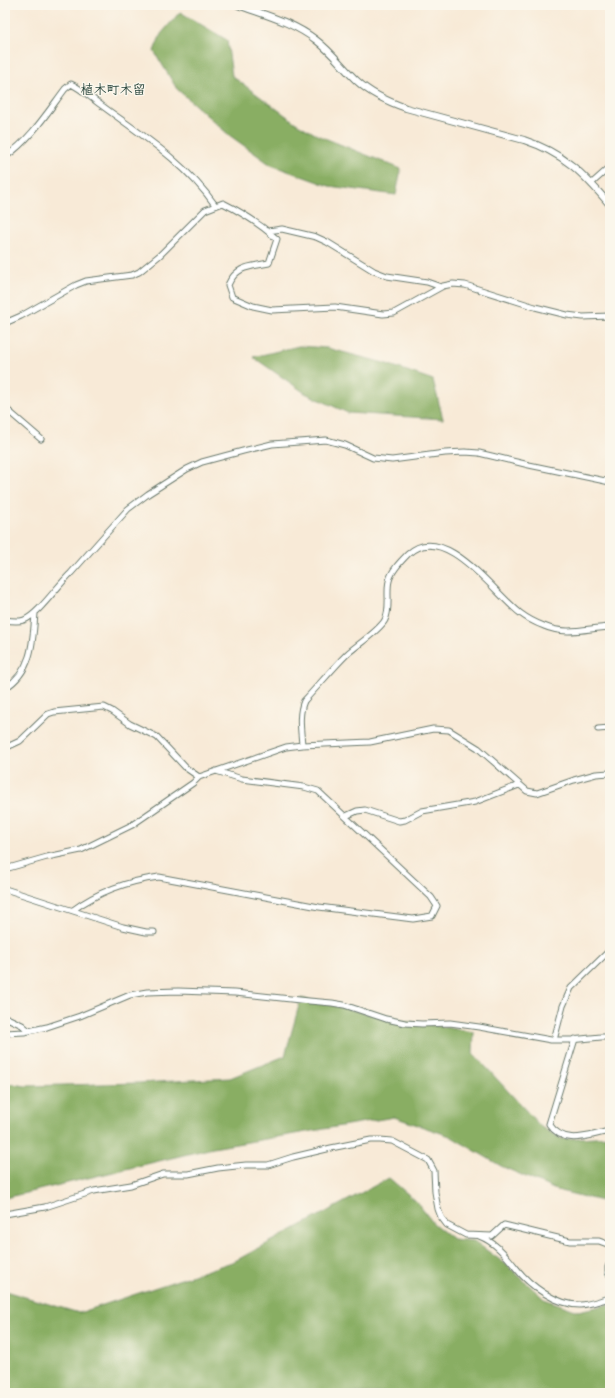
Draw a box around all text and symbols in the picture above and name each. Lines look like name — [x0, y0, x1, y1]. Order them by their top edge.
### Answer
district label: 植木町木留 — [80, 80, 146, 101]

